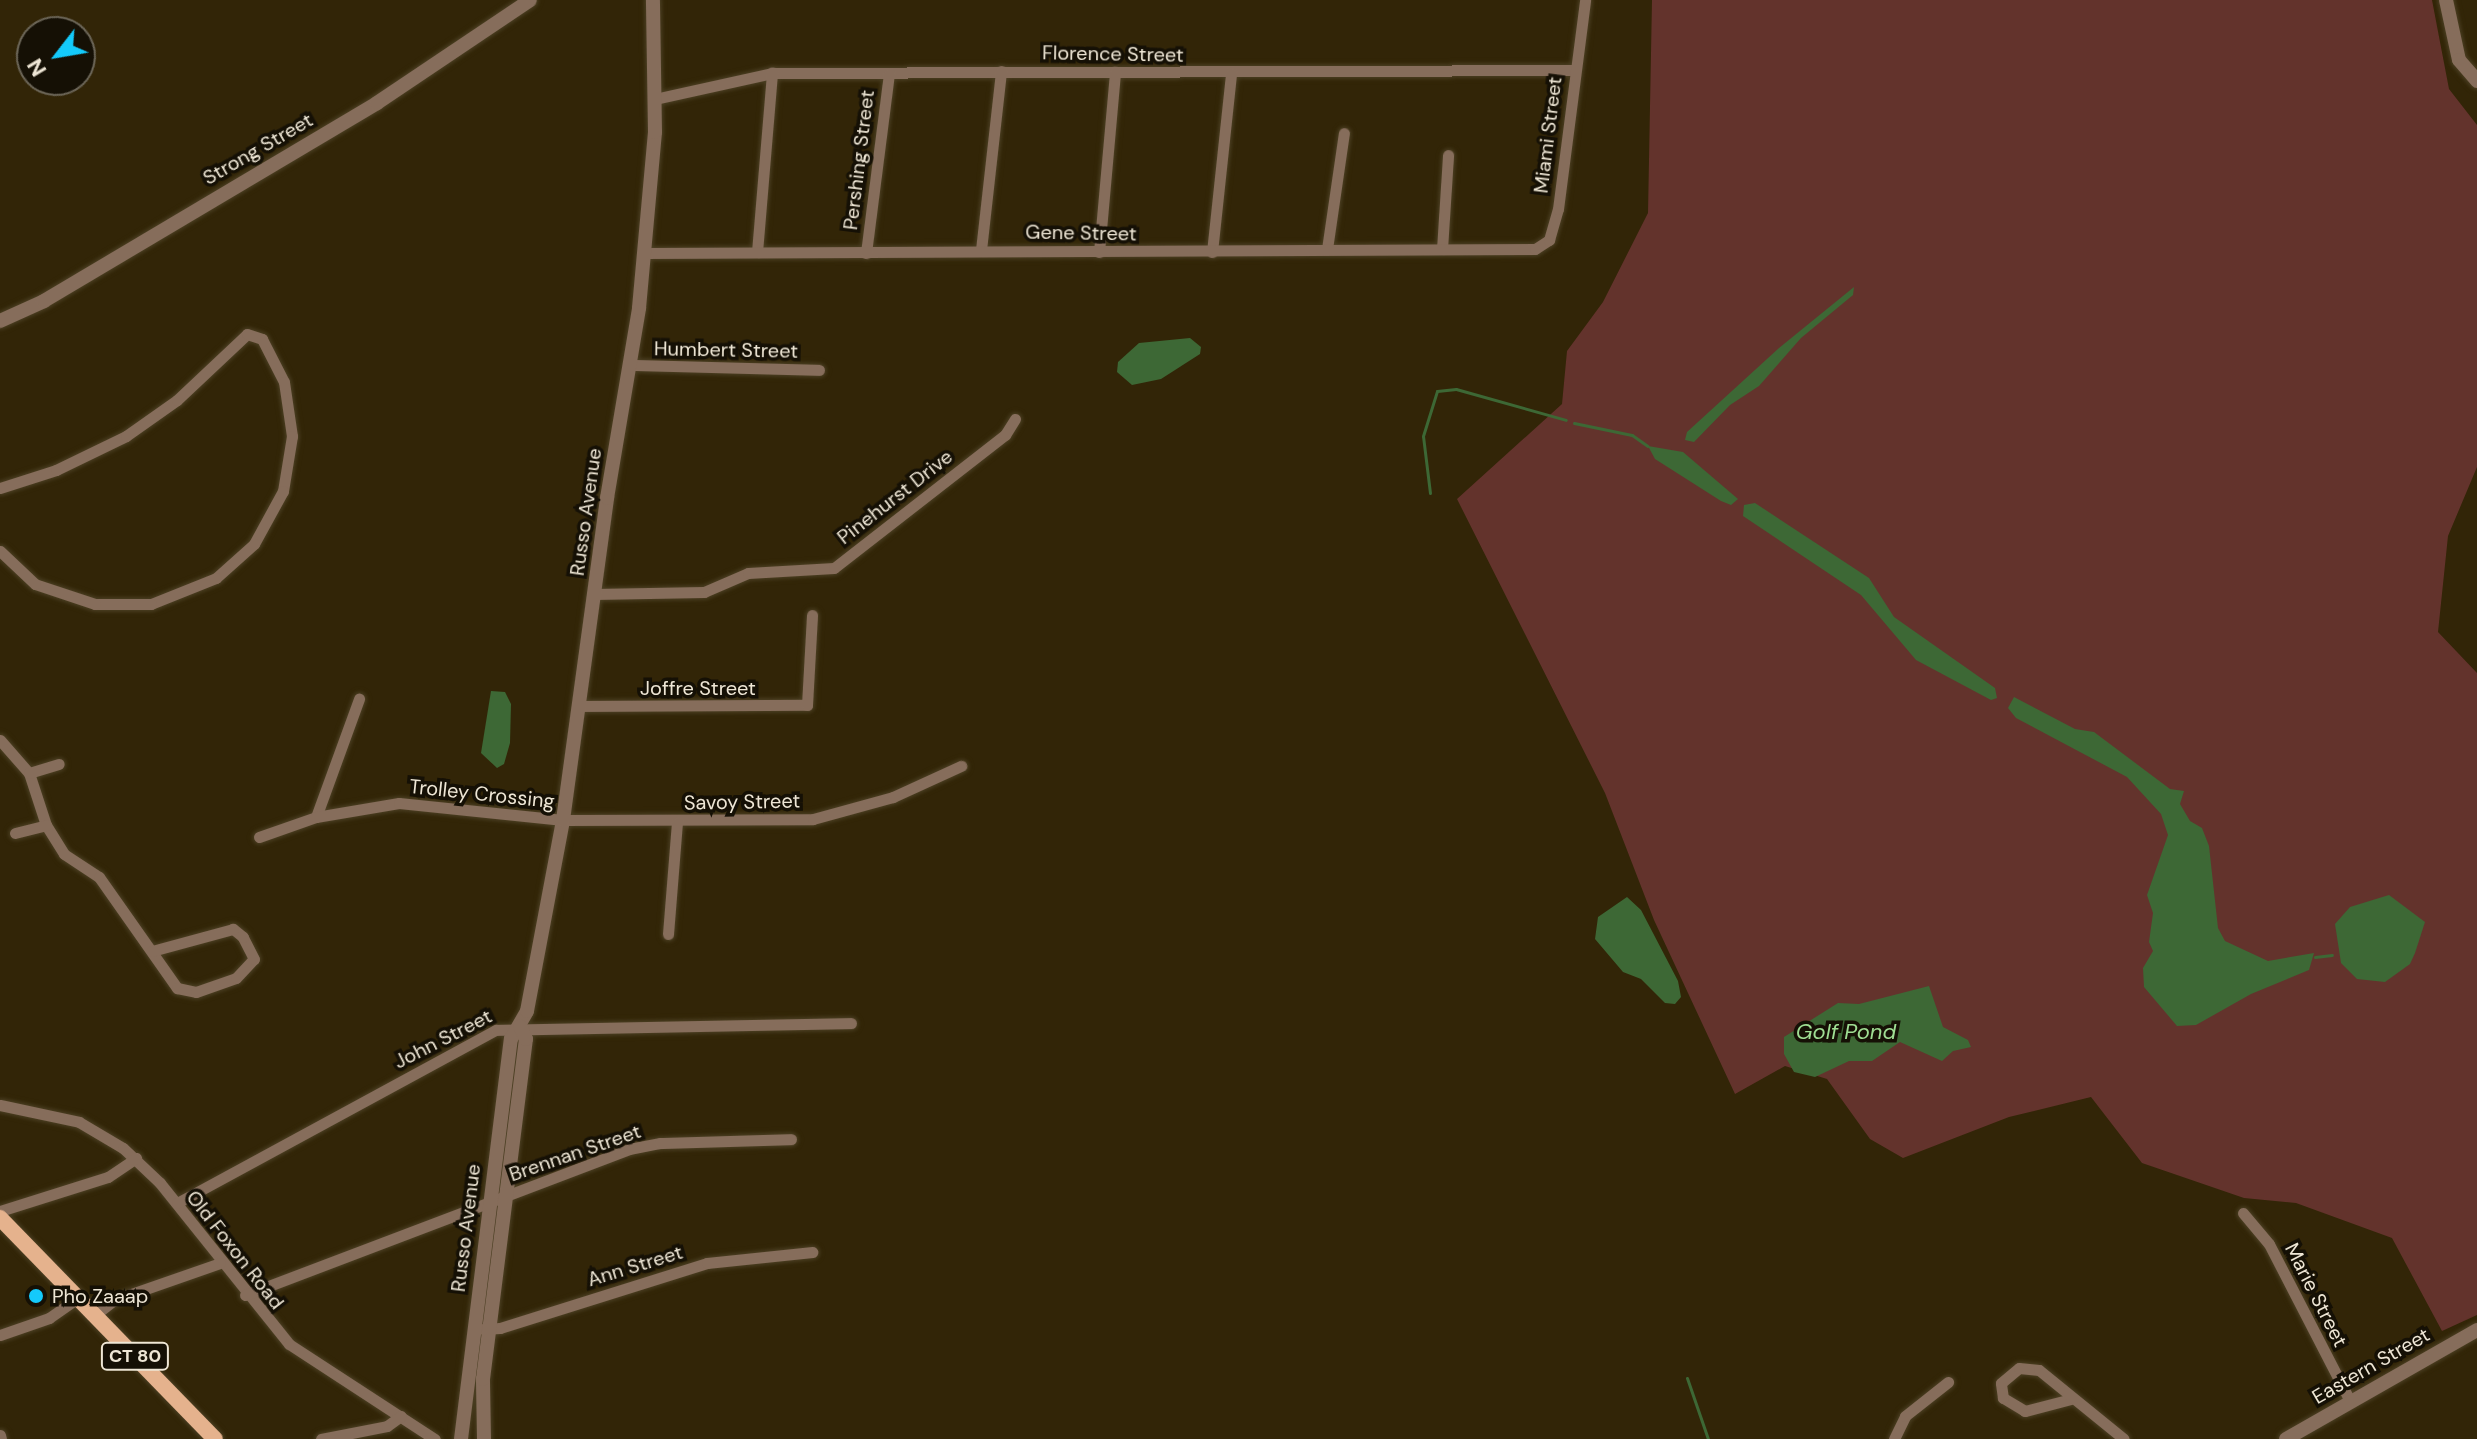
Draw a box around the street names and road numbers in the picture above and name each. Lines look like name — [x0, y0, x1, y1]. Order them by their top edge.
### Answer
street label: Florence Street — [1042, 41, 1184, 67]
street label: Miami Street — [1529, 75, 1567, 195]
street label: Pershing Street — [839, 89, 879, 231]
street label: Strong Street — [199, 108, 317, 190]
street label: Gene Street — [1025, 220, 1137, 246]
street label: Humbert Street — [654, 337, 798, 363]
street label: Pinehurst Drive — [833, 445, 957, 549]
street label: Russo Avenue — [565, 447, 607, 577]
street label: Joffre Street — [640, 676, 756, 700]
street label: Trolley Crossing — [408, 774, 556, 814]
street label: Savoy Street — [684, 789, 800, 815]
street label: John Street — [390, 1004, 496, 1074]
street label: Brennan Street — [506, 1119, 644, 1187]
street label: Russo Avenue — [446, 1163, 486, 1293]
street label: Old Foxon Road — [181, 1186, 289, 1314]
street label: Marie Street — [2280, 1239, 2352, 1351]
street label: Ann Street — [585, 1240, 685, 1292]
street label: Eastern Street — [2308, 1323, 2434, 1409]
road number: CT 80 — [99, 1342, 171, 1370]

